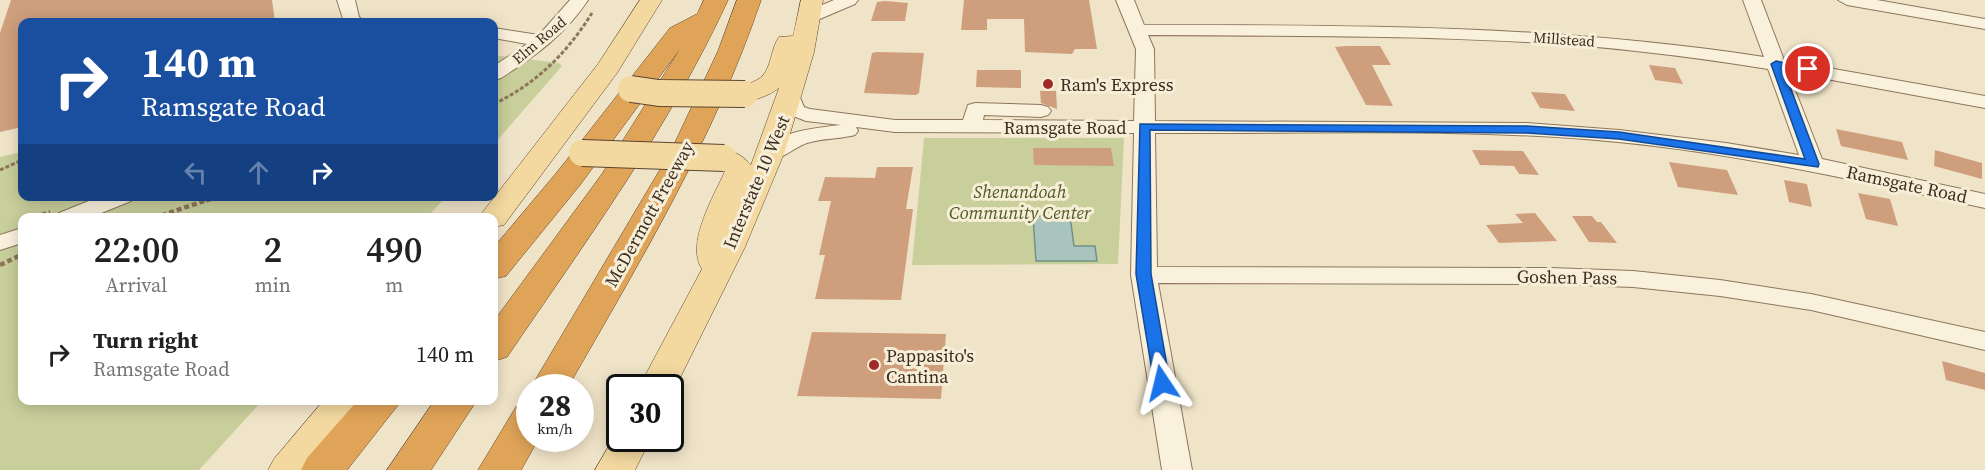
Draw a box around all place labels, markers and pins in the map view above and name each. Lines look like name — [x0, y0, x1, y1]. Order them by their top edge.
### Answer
pin — [1782, 43, 1833, 94]
place label: Ram's Express — [1060, 72, 1174, 97]
marker: Ram's Express — [1041, 77, 1055, 91]
place label: Pappasito's Cantina — [886, 343, 974, 389]
marker: Pappasito's Cantina — [867, 358, 881, 372]

